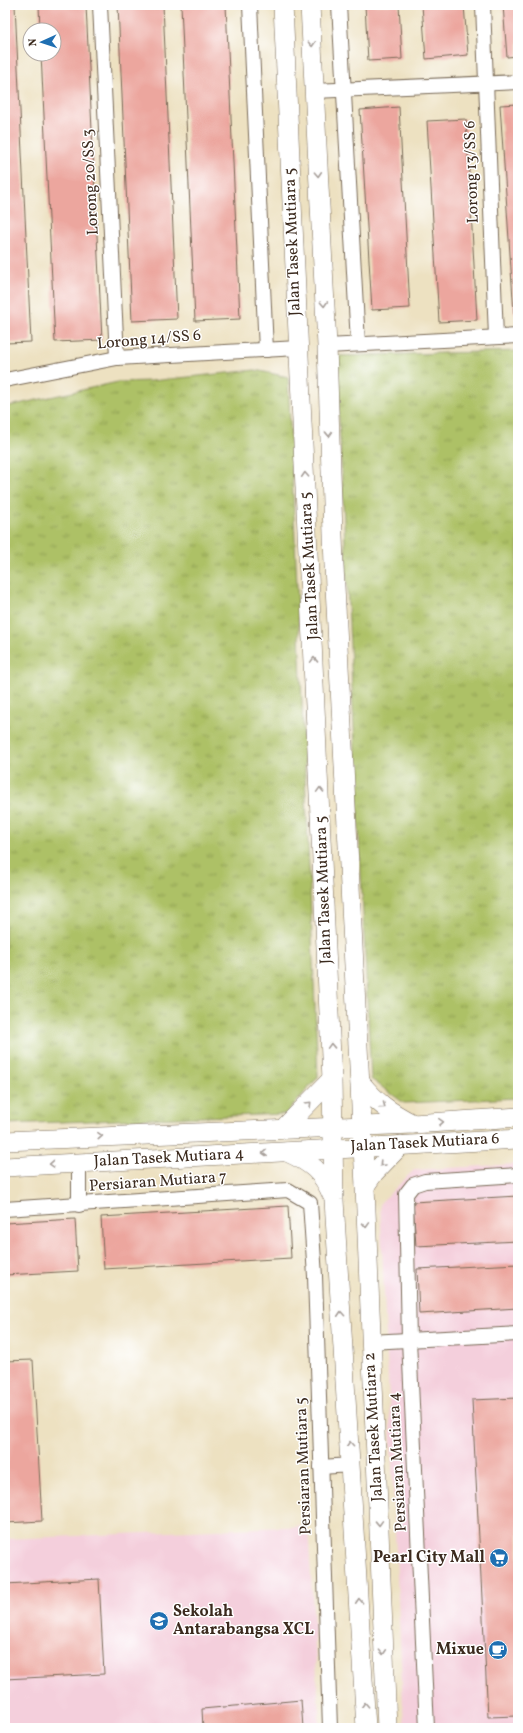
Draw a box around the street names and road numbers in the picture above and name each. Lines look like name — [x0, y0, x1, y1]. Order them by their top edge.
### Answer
street label: Lorong 13/SS 6 — [459, 120, 485, 224]
street label: Lorong 20/SS 3 — [77, 128, 105, 236]
street label: Jalan Tasek Mutiara 5 — [279, 167, 307, 317]
street label: Lorong 14/SS 6 — [96, 325, 202, 355]
street label: Jalan Tasek Mutiara 5 — [295, 491, 325, 641]
street label: Jalan Tasek Mutiara 5 — [310, 815, 338, 965]
street label: Jalan Tasek Mutiara 6 — [350, 1128, 500, 1158]
street label: Jalan Tasek Mutiara 4 — [93, 1143, 245, 1173]
street label: Persiaran Mutiara 7 — [88, 1166, 228, 1198]
street label: Jalan Tasek Mutiara 2 — [359, 1352, 389, 1502]
street label: Persiaran Mutiara 4 — [383, 1392, 413, 1532]
street label: Persiaran Mutiara 5 — [291, 1397, 317, 1535]

